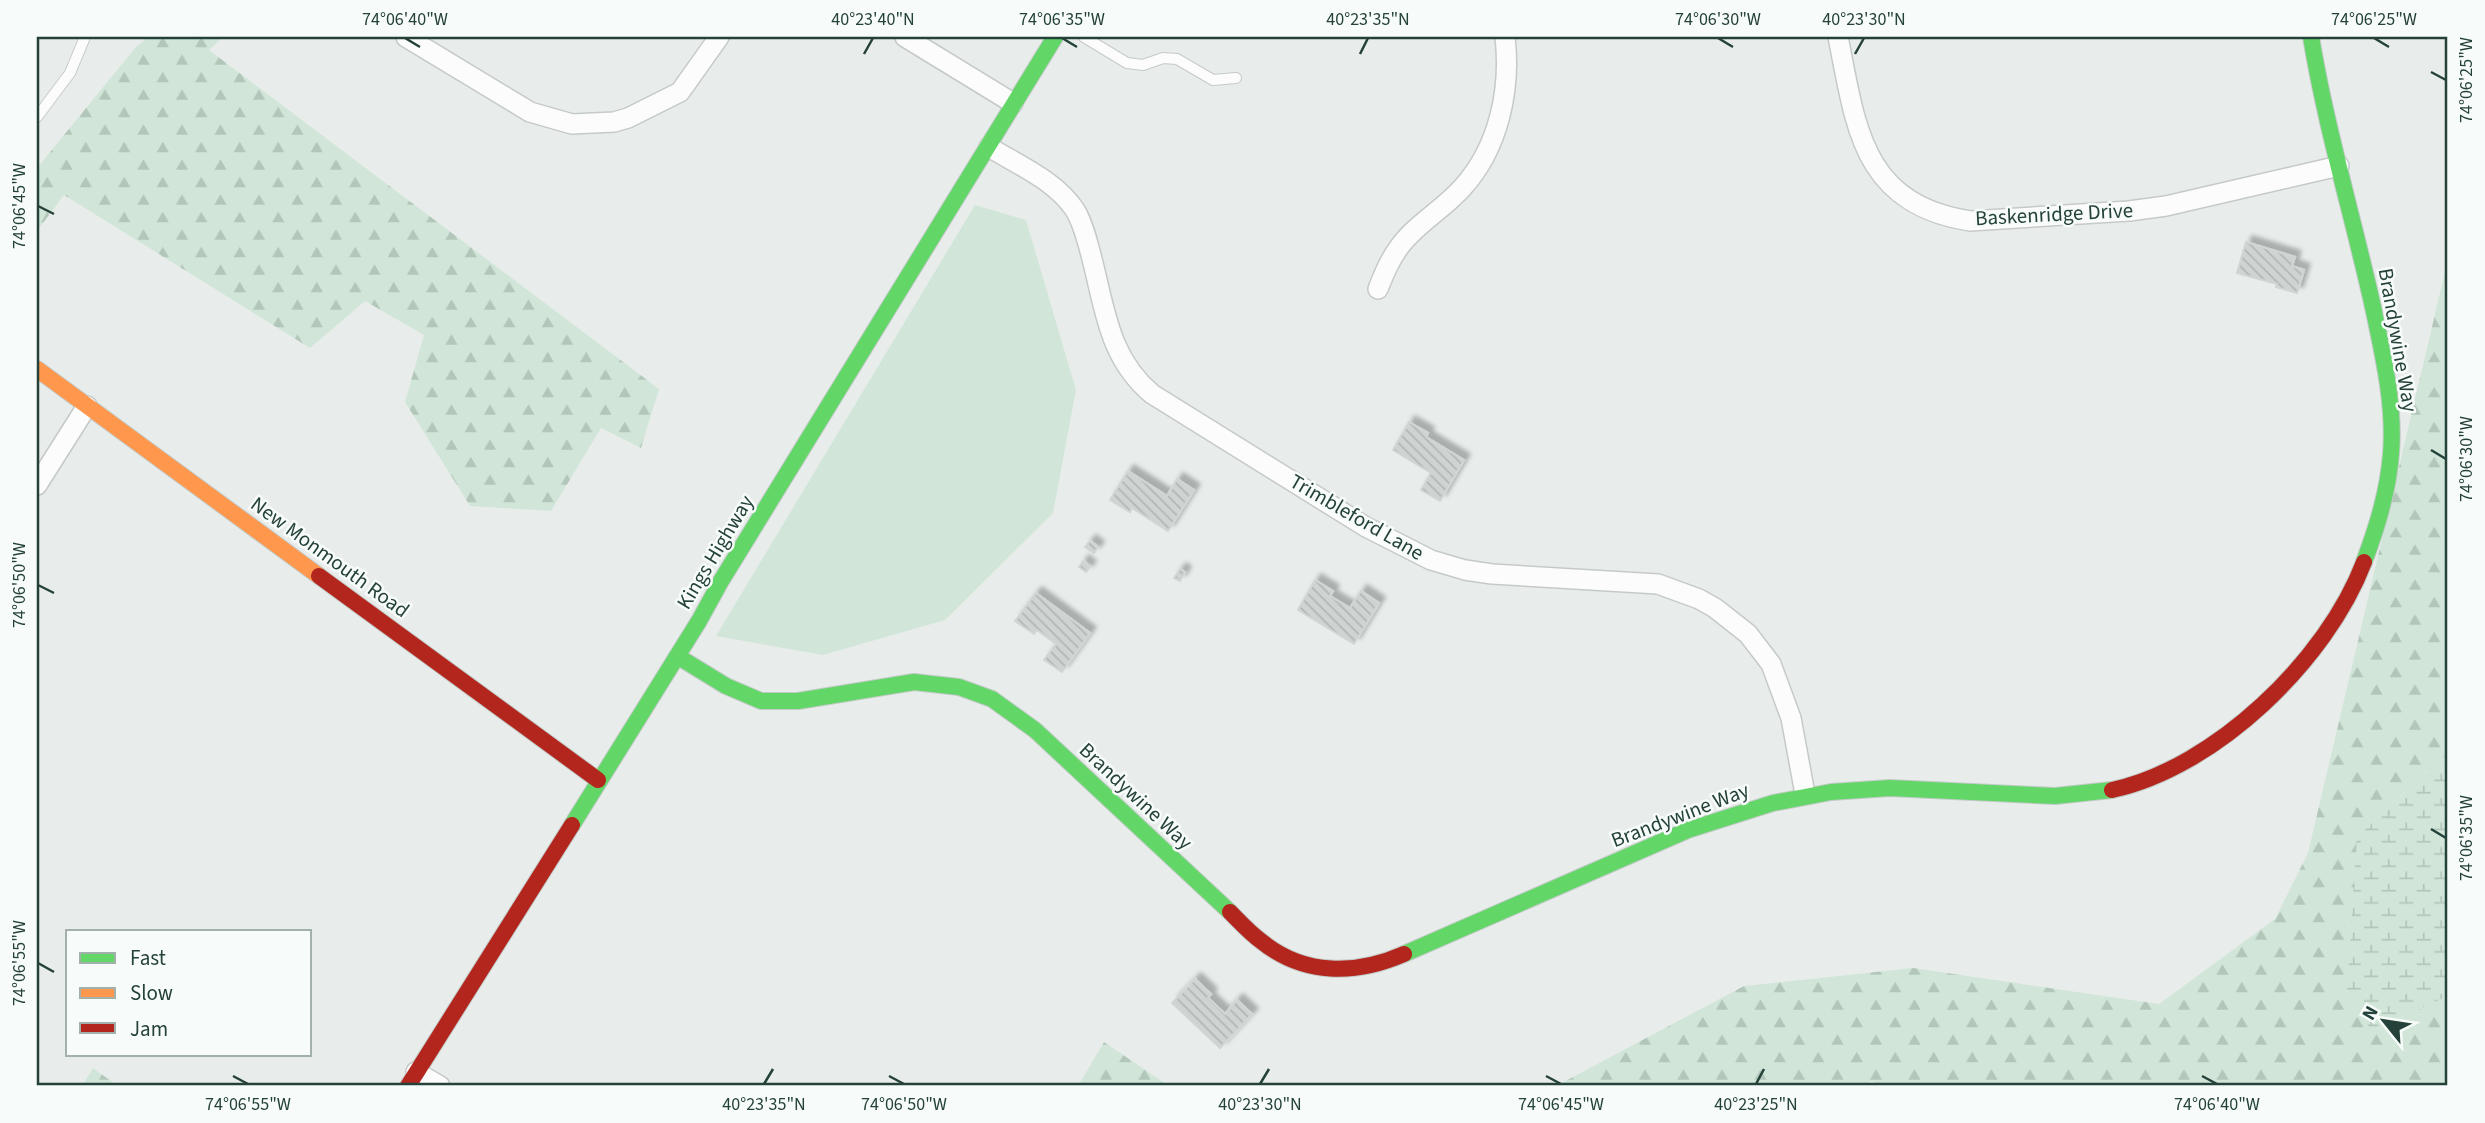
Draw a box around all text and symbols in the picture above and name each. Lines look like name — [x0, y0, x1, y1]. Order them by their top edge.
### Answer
text: 74°06'40"W — [362, 7, 448, 32]
text: 40°23'40"N — [831, 7, 915, 32]
text: 74°06'35"W — [1019, 7, 1105, 32]
text: 40°23'35"N — [1326, 7, 1410, 32]
text: 74°06'30"W — [1675, 7, 1761, 32]
text: 40°23'30"N — [1822, 7, 1906, 32]
text: 74°06'25"W — [2331, 7, 2417, 32]
text: 74°06'25"W — [2454, 37, 2479, 123]
text: 74°06'45"W — [7, 163, 32, 249]
street label: Baskenridge Drive — [1974, 195, 2134, 233]
street label: Brandywine Way — [2371, 266, 2425, 414]
text: 74°06'30"W — [2454, 416, 2479, 502]
street label: Trimbleford Lane — [1284, 466, 1430, 568]
street label: New Monmouth Road — [245, 489, 415, 625]
street label: Kings Highway — [669, 489, 761, 615]
text: 74°06'50"W — [7, 542, 32, 628]
street label: Brandywine Way — [1073, 735, 1200, 857]
street label: Brandywine Way — [1607, 775, 1754, 855]
text: 74°06'35"W — [2454, 795, 2479, 881]
text: 74°06'55"W — [7, 920, 32, 1006]
legend — [66, 930, 312, 1056]
text: Fast — [130, 943, 166, 973]
text: Slow — [130, 978, 173, 1008]
north arrow — [2348, 986, 2418, 1056]
text: N — [2356, 1001, 2385, 1025]
text: Jam — [130, 1014, 168, 1044]
text: 74°06'55"W — [205, 1092, 291, 1117]
text: 40°23'35"N — [722, 1092, 806, 1117]
text: 74°06'50"W — [861, 1092, 947, 1117]
text: 40°23'30"N — [1218, 1092, 1302, 1117]
text: 74°06'45"W — [1518, 1092, 1604, 1117]
text: 40°23'25"N — [1714, 1092, 1798, 1117]
text: 74°06'40"W — [2174, 1092, 2260, 1117]

